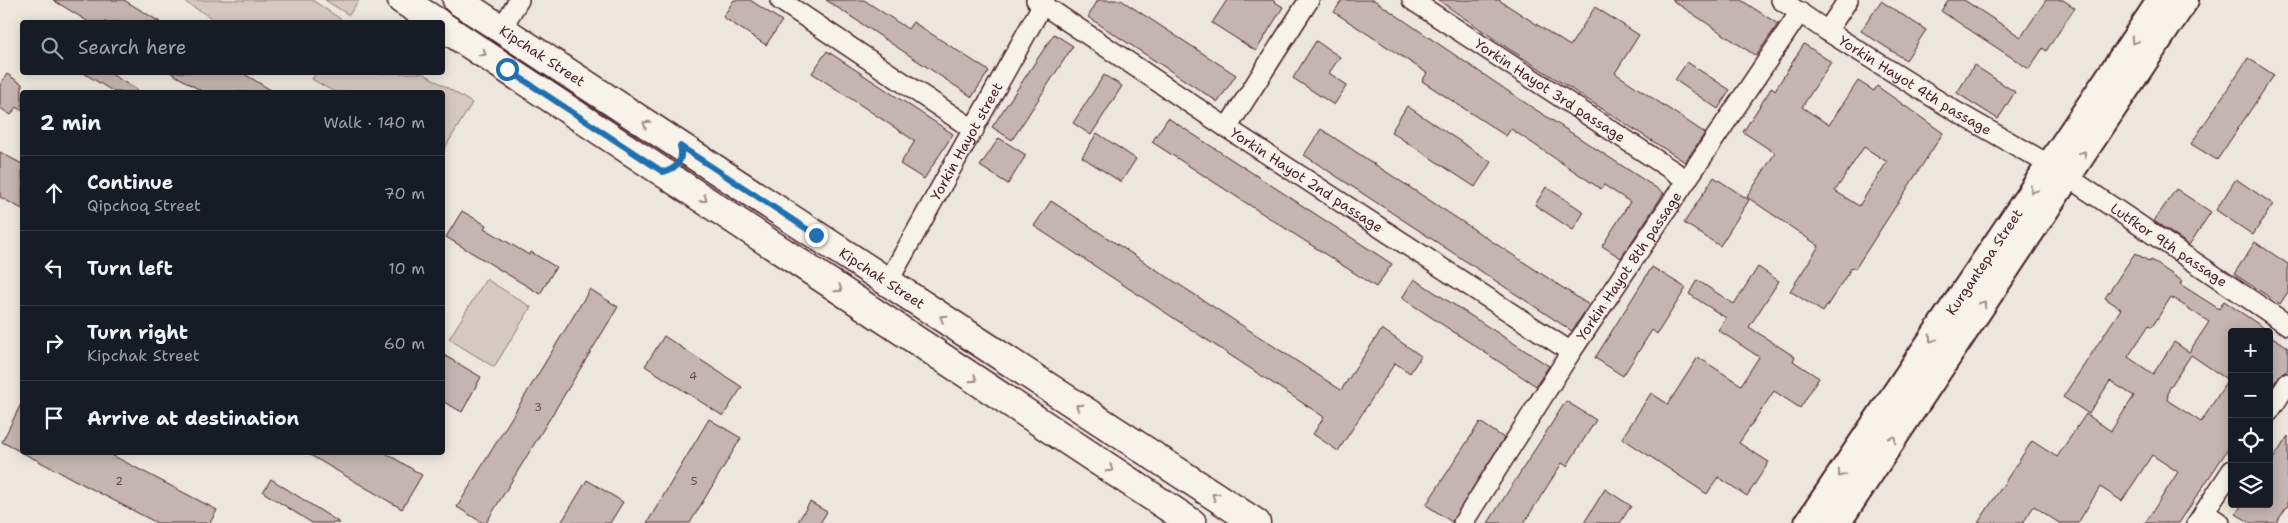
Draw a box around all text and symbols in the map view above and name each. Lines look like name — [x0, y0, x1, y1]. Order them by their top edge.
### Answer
search box — [20, 20, 445, 75]
street label: Kipchak Street — [496, 21, 589, 90]
street label: Yorkin Hayot 4th passage — [1835, 32, 1995, 139]
icon: search — [38, 34, 66, 62]
text: Search here — [78, 35, 187, 60]
street label: Yorkin Hayot 3rd passage — [1471, 35, 1629, 146]
one-way arrow — [2130, 35, 2140, 44]
one-way arrow — [477, 47, 487, 56]
route start — [496, 58, 519, 81]
street label: Yorkin Hayot street — [926, 79, 1006, 204]
text: 2 min — [40, 109, 101, 137]
text: Walk · 140 m — [323, 112, 425, 133]
one-way arrow — [643, 121, 652, 130]
street label: Yorkin Hayot 2nd passage — [1227, 124, 1387, 236]
one-way arrow — [2076, 150, 2086, 159]
text: Continue — [87, 170, 173, 195]
icon: ahead — [40, 179, 68, 207]
text: 70 m — [384, 183, 425, 204]
one-way arrow — [2030, 185, 2040, 194]
street label: Yorkin Hayot 8th passage — [1572, 188, 1686, 344]
one-way arrow — [698, 193, 707, 203]
text: Qipchoq Street — [87, 195, 201, 216]
street label: Lutfkor 9th passage — [2107, 199, 2231, 291]
street label: Kurgantepa Street — [1942, 205, 2026, 318]
route end — [805, 224, 828, 247]
street label: Kipchak Street — [836, 244, 928, 313]
icon: left — [40, 254, 68, 282]
text: Turn left — [87, 256, 173, 281]
text: 10 m — [388, 258, 425, 279]
one-way arrow — [833, 283, 843, 292]
one-way arrow — [1977, 300, 1986, 309]
one-way arrow — [940, 315, 949, 324]
text: Turn right — [87, 320, 188, 345]
map controls — [2228, 328, 2273, 508]
button: + — [2228, 328, 2273, 373]
icon: right — [40, 329, 68, 357]
text: 60 m — [384, 333, 425, 354]
one-way arrow — [1929, 334, 1939, 343]
text: Kipchak Street — [87, 345, 200, 366]
house number: 4 — [689, 369, 697, 384]
one-way arrow — [969, 373, 978, 382]
button: − — [2228, 373, 2273, 418]
house number: 3 — [534, 400, 542, 415]
icon: arrive — [40, 404, 68, 432]
one-way arrow — [1076, 404, 1085, 413]
text: Arrive at destination — [87, 406, 299, 431]
button: locate — [2228, 418, 2273, 463]
one-way arrow — [1887, 435, 1896, 444]
one-way arrow — [1105, 462, 1114, 472]
button: layers — [2228, 463, 2273, 508]
one-way arrow — [1838, 468, 1847, 477]
house number: 2 — [115, 474, 123, 489]
house number: 5 — [691, 474, 698, 489]
one-way arrow — [1212, 493, 1221, 502]

